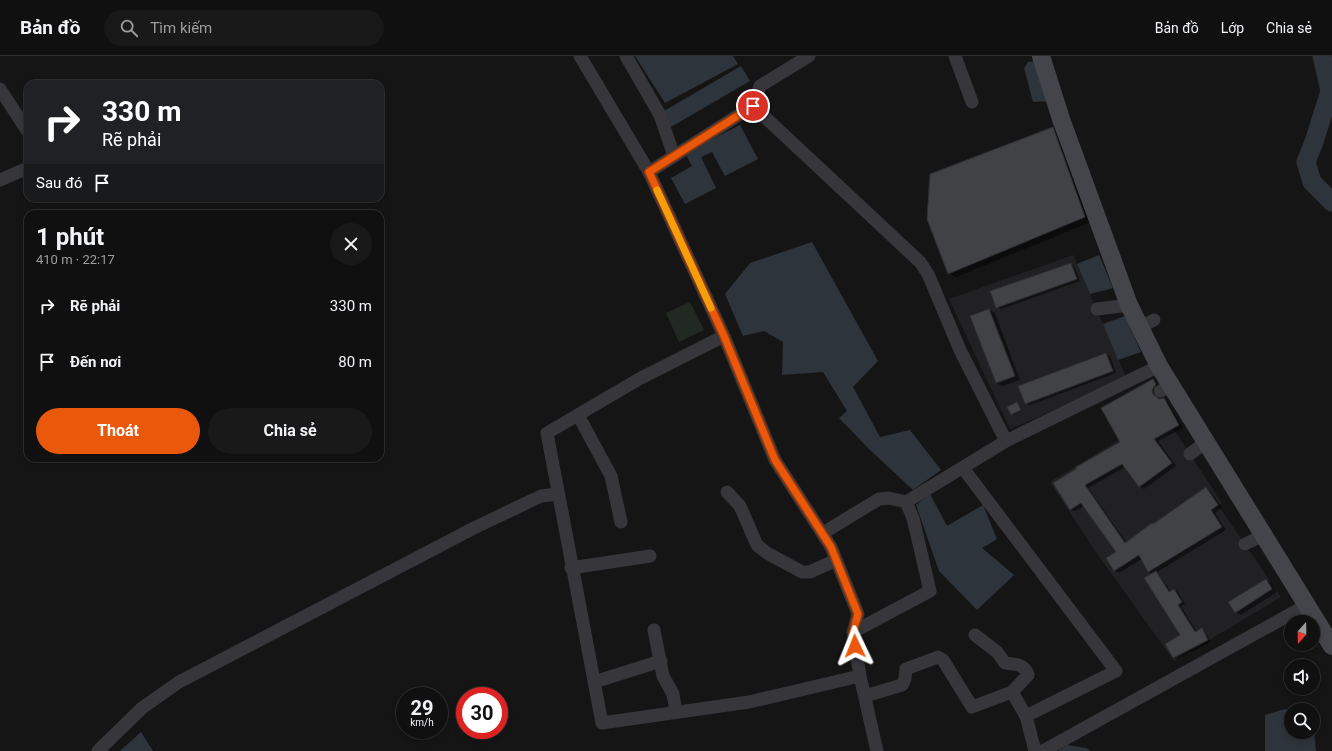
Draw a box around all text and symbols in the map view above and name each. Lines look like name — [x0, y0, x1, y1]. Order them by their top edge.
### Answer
search box — [104, 10, 384, 46]
text: Bản đồ — [20, 16, 80, 39]
icon: search — [118, 17, 140, 39]
text: Tìm kiếm — [150, 19, 212, 37]
text: Bản đồ — [1155, 20, 1199, 36]
text: Lớp — [1221, 20, 1244, 36]
text: Chia sẻ — [1266, 20, 1312, 36]
pin — [736, 89, 770, 123]
text: 330 m — [102, 95, 181, 128]
icon: arrive — [742, 95, 764, 117]
icon: right — [36, 96, 88, 148]
text: Rẽ phải — [102, 129, 161, 150]
icon: arrive — [91, 172, 113, 194]
text: Sau đó — [36, 174, 83, 192]
text: 1 phút — [36, 223, 104, 251]
button: close — [330, 223, 372, 265]
text: 410 m · 22:17 — [36, 252, 115, 267]
icon: right — [36, 295, 58, 317]
text: Rẽ phải — [70, 297, 120, 315]
text: 330 m — [330, 297, 372, 315]
icon: arrive — [36, 351, 58, 373]
text: Đến nơi — [70, 353, 121, 371]
text: 80 m — [338, 353, 372, 371]
button: Thoát — [36, 408, 200, 454]
button: Chia sẻ — [208, 408, 372, 454]
north arrow — [1284, 615, 1320, 651]
map controls — [1284, 615, 1320, 739]
position arrow — [834, 625, 876, 667]
button: sound — [1284, 659, 1320, 695]
speed limit sign: 30 — [456, 687, 508, 739]
text: 29 — [411, 696, 433, 720]
button: search — [1284, 703, 1320, 739]
text: km/h — [410, 717, 434, 728]

